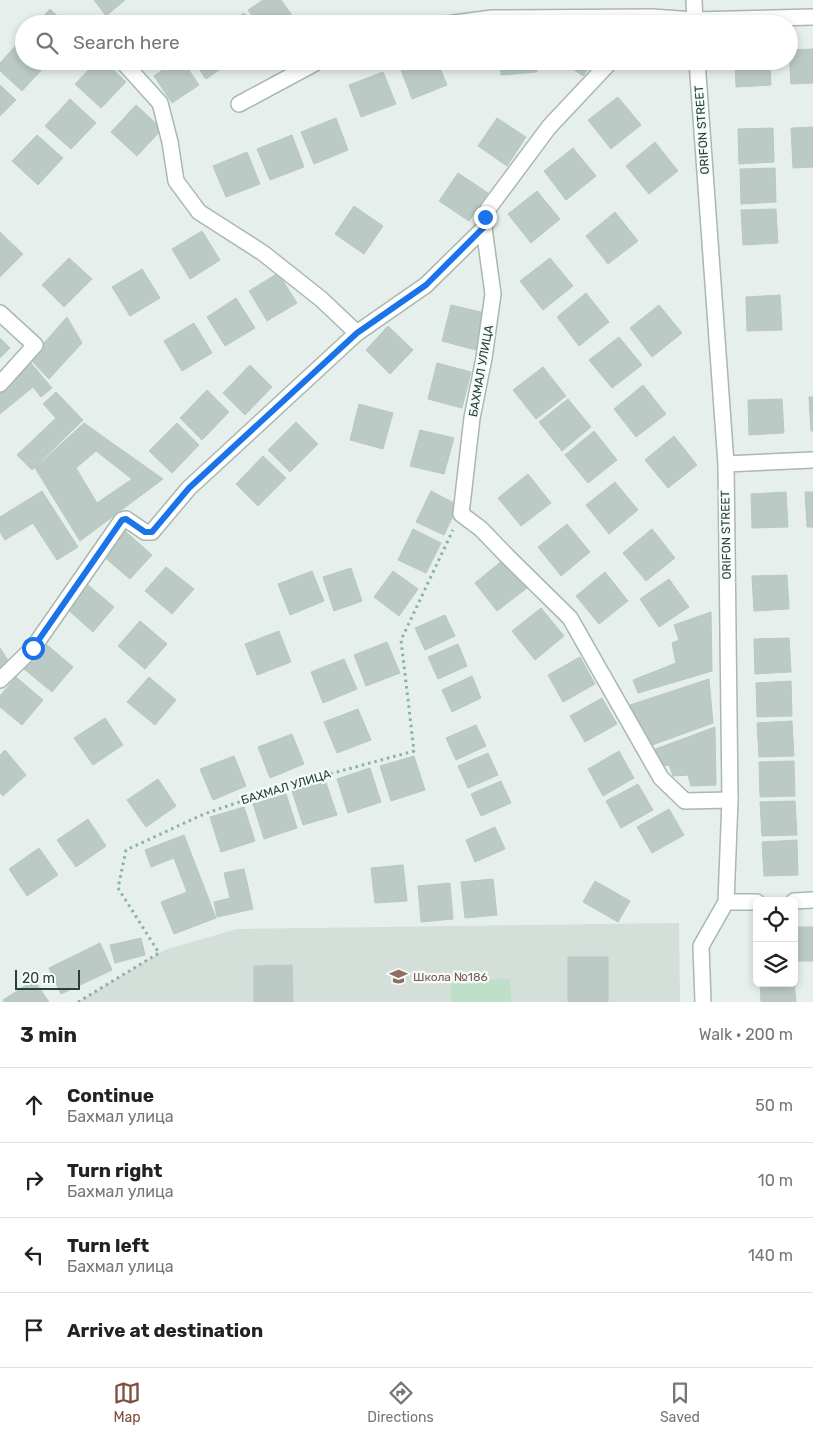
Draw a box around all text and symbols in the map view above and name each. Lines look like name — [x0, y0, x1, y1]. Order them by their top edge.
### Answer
search box — [15, 15, 798, 70]
icon: search — [33, 29, 61, 57]
text: Search here — [73, 31, 180, 54]
street label: ORIFON STREET — [692, 85, 712, 175]
route end — [474, 206, 497, 229]
street label: БАХМАЛ УЛИЦА — [466, 324, 496, 418]
street label: ORIFON STREET — [718, 490, 734, 580]
route start — [22, 637, 45, 660]
street label: БАХМАЛ УЛИЦА — [239, 767, 333, 807]
map controls — [753, 897, 798, 987]
button: locate — [753, 897, 798, 942]
button: layers — [753, 942, 798, 987]
scale bar — [15, 967, 80, 990]
school or university icon: Школа №186 — [389, 967, 409, 987]
text: 20 m — [22, 970, 55, 987]
place label: Школа №186 — [413, 970, 488, 984]
text: 3 min — [20, 1022, 77, 1047]
text: Walk · 200 m — [699, 1025, 793, 1044]
text: Continue — [67, 1084, 154, 1107]
icon: ahead — [20, 1091, 48, 1119]
text: 50 m — [755, 1096, 793, 1115]
text: Бахмал улица — [67, 1107, 174, 1126]
text: Turn right — [67, 1159, 162, 1182]
icon: right — [20, 1166, 48, 1194]
text: 10 m — [758, 1171, 793, 1190]
text: Бахмал улица — [67, 1182, 174, 1201]
text: Turn left — [67, 1234, 149, 1257]
icon: left — [20, 1241, 48, 1269]
text: 140 m — [748, 1246, 793, 1265]
text: Бахмал улица — [67, 1257, 174, 1276]
icon: arrive — [20, 1316, 48, 1344]
text: Arrive at destination — [67, 1319, 263, 1342]
tab: Map — [113, 1379, 141, 1426]
tab: Directions — [367, 1379, 434, 1426]
tab: Saved — [660, 1379, 700, 1426]

